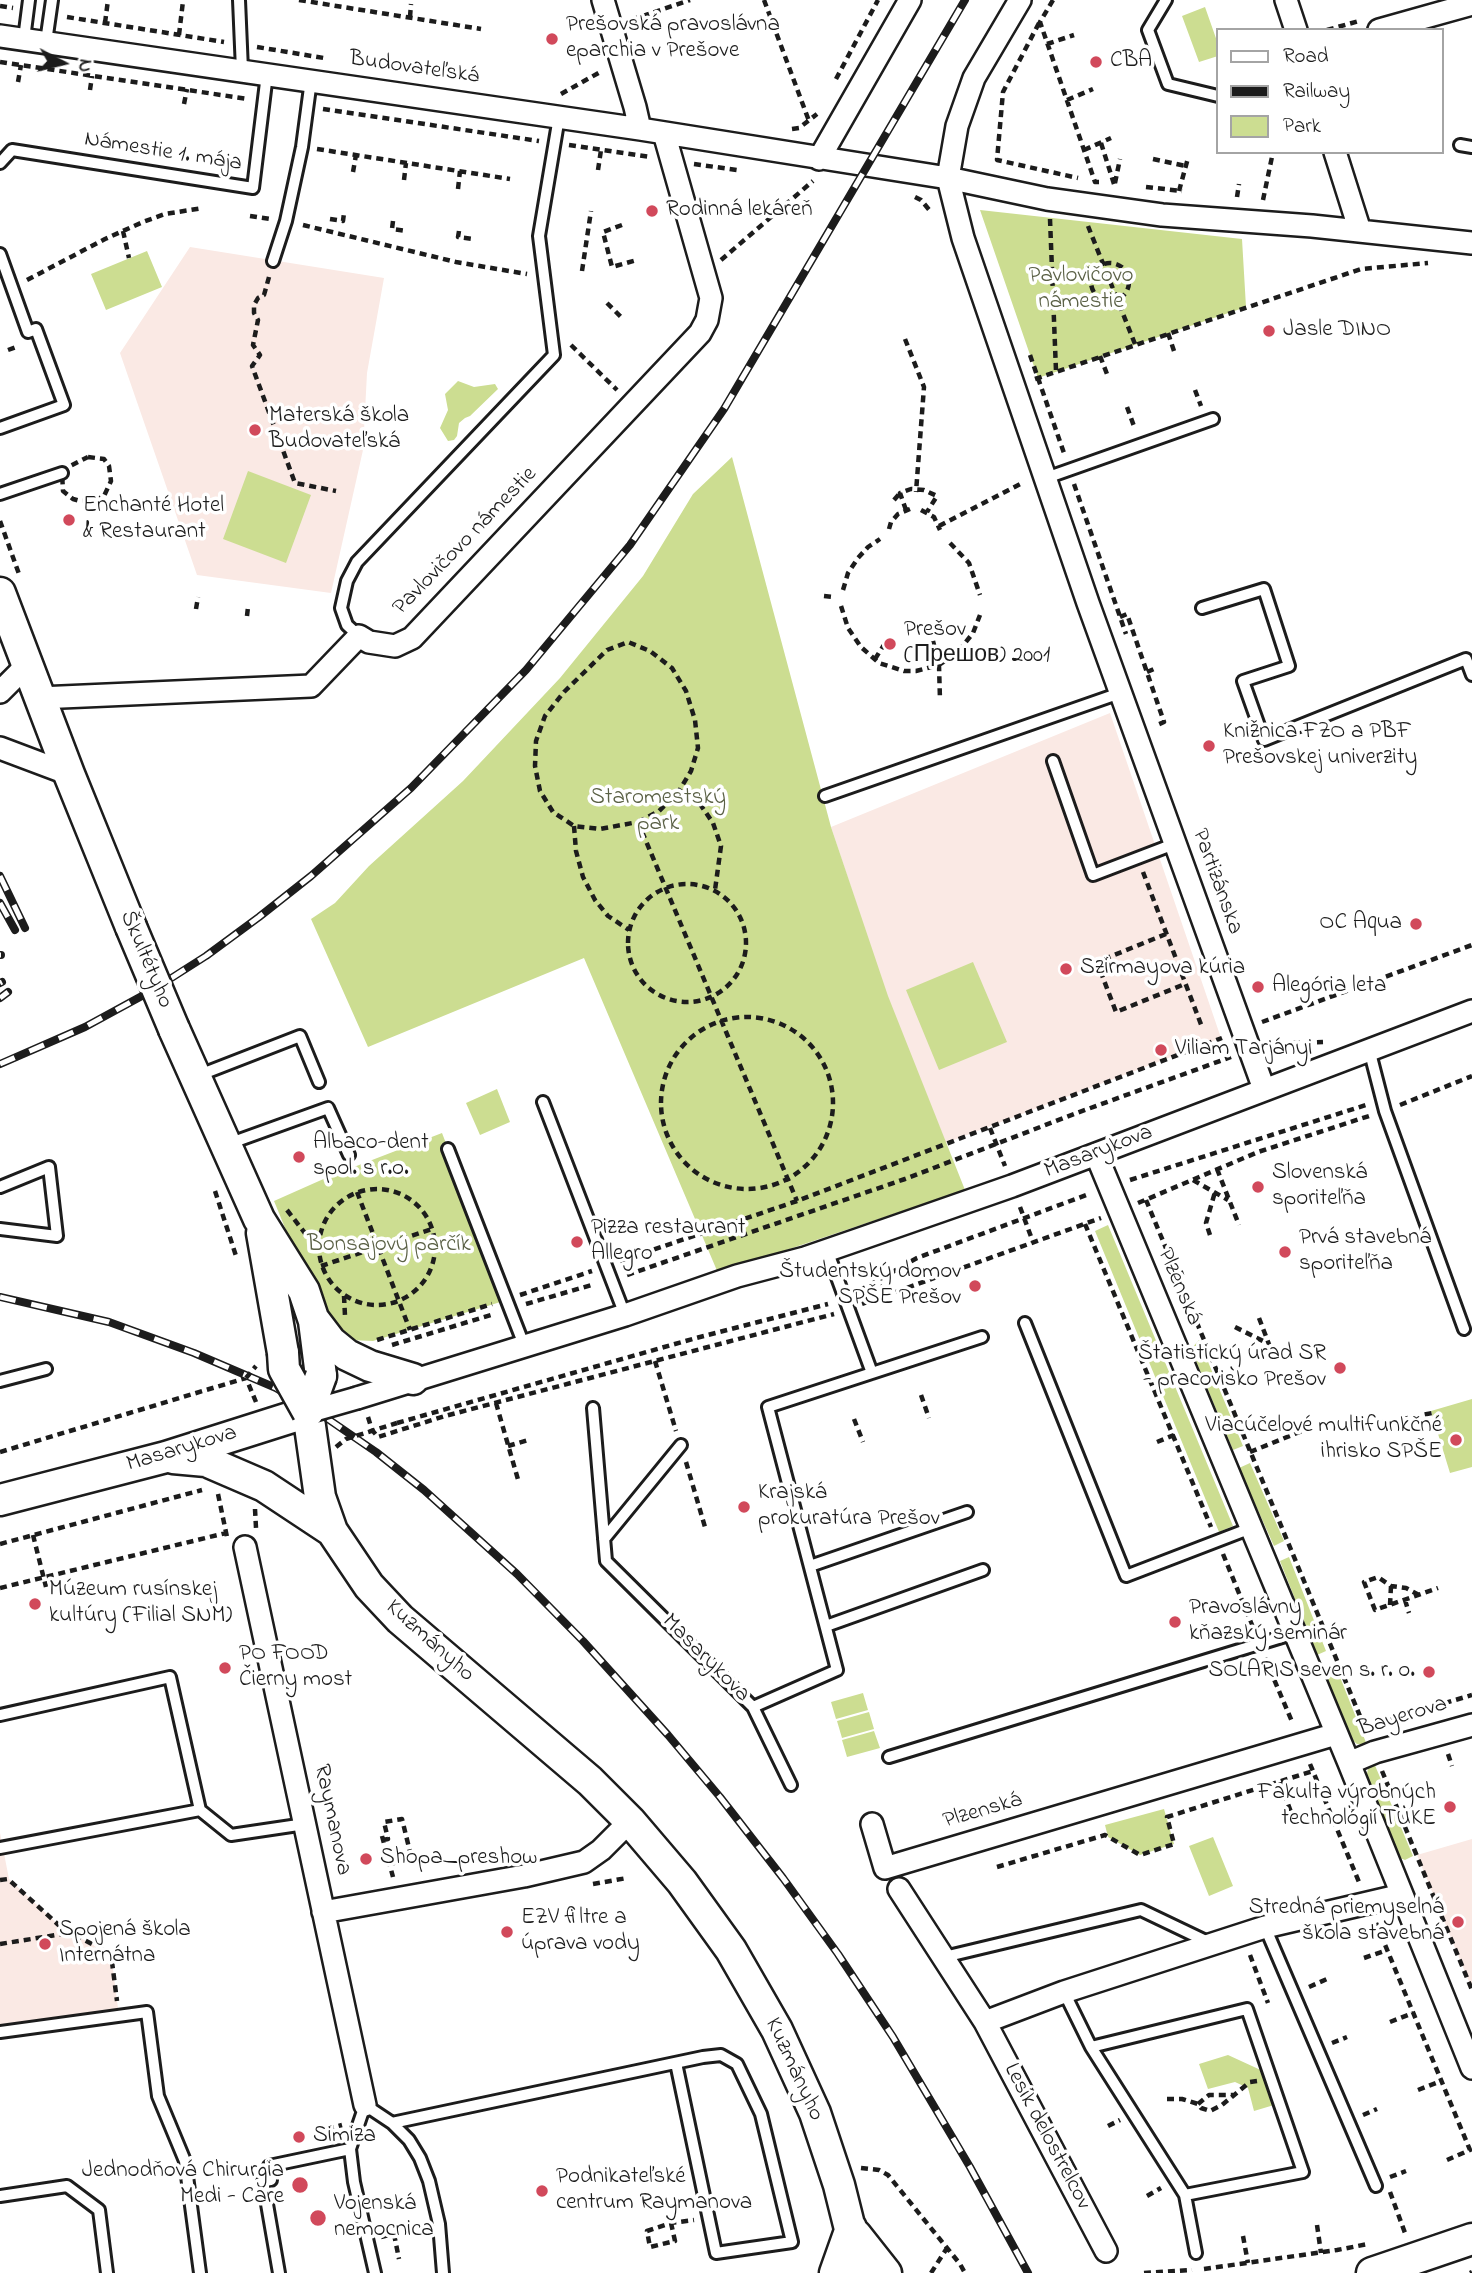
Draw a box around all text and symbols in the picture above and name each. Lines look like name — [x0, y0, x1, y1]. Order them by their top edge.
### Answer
place label: Prešovská pravoslávna eparchia v Prešove — [566, 12, 780, 66]
north arrow — [28, 28, 98, 98]
legend — [1216, 28, 1444, 154]
marker: Prešovská pravoslávna eparchia v Prešove — [544, 31, 560, 47]
text: Road — [1283, 42, 1329, 72]
street label: Budovateľská — [347, 46, 481, 92]
place label: CBA — [1110, 48, 1152, 76]
marker: CBA — [1088, 54, 1104, 70]
text: N — [70, 58, 99, 74]
text: Railway — [1283, 77, 1350, 107]
text: Park — [1283, 112, 1321, 142]
street label: Námestie 1. mája — [82, 127, 244, 179]
place label: Rodinná lekáreň — [666, 197, 812, 225]
marker: Rodinná lekáreň — [644, 203, 660, 219]
park label: Pavlovičovo námestie — [1028, 263, 1134, 317]
place label: Jasle DINO — [1283, 317, 1391, 345]
marker: Jasle DINO — [1261, 323, 1277, 339]
place label: Materská škola Budovateľská — [269, 403, 409, 457]
marker: Materská škola Budovateľská — [247, 422, 263, 438]
street label: Pavlovičovo námestie — [388, 462, 544, 622]
place label: Enchanté Hotel & Restaurant — [83, 493, 224, 547]
marker: Enchanté Hotel & Restaurant — [61, 512, 77, 528]
place label: Prešov (Прешов) 2001 — [904, 617, 1050, 671]
marker: Prešov (Прешов) 2001 — [882, 636, 898, 652]
place label: Knižnica FZO a PBF Prešovskej univerzity — [1223, 719, 1417, 773]
marker: Knižnica FZO a PBF Prešovskej univerzity — [1201, 738, 1217, 754]
park label: Staromestský park — [590, 785, 726, 839]
street label: Partizánska — [1184, 826, 1248, 938]
street label: Škultétyho — [112, 907, 178, 1013]
place label: OC Aqua — [1319, 910, 1402, 938]
marker: OC Aqua — [1408, 916, 1424, 932]
place label: Szirmayova kúria — [1080, 955, 1245, 983]
marker: Szirmayova kúria — [1058, 961, 1074, 977]
place label: Alegória leta — [1272, 973, 1386, 1001]
marker: Alegória leta — [1250, 979, 1266, 995]
place label: Viliam Tarjányi — [1175, 1036, 1312, 1064]
marker: Viliam Tarjányi — [1153, 1042, 1169, 1058]
street label: Masarykova — [1041, 1120, 1157, 1186]
place label: Albaco-dent spol. s r.o. — [313, 1130, 429, 1184]
marker: Albaco-dent spol. s r.o. — [291, 1149, 307, 1165]
place label: Slovenská sporiteľňa — [1272, 1160, 1367, 1214]
marker: Slovenská sporiteľňa — [1250, 1179, 1266, 1195]
place label: Pizza restaurant Allegro — [591, 1215, 746, 1269]
place label: Prvá stavebná sporiteľňa — [1299, 1225, 1431, 1279]
park label: Bonsajový parčík — [307, 1232, 471, 1260]
marker: Pizza restaurant Allegro — [569, 1234, 585, 1250]
marker: Prvá stavebná sporiteľňa — [1277, 1244, 1293, 1260]
street label: Plzenská — [1150, 1245, 1206, 1329]
place label: Študentský domov SPŠE Prešov — [779, 1259, 961, 1313]
marker: Študentský domov SPŠE Prešov — [967, 1278, 983, 1294]
place label: Štatistický úrad SR - pracovisko Prešov — [1138, 1341, 1326, 1395]
marker: Štatistický úrad SR - pracovisko Prešov — [1332, 1360, 1348, 1376]
place label: Viacúčelové multifunkčné ihrisko SPŠE — [1205, 1413, 1442, 1467]
street label: Masarykova — [124, 1420, 240, 1480]
marker: Viacúčelové multifunkčné ihrisko SPŠE — [1448, 1432, 1464, 1448]
place label: Krajská prokuratúra Prešov — [758, 1480, 940, 1534]
marker: Krajská prokuratúra Prešov — [736, 1499, 752, 1515]
place label: Múzeum rusínskej kultúry (Filial SNM) — [49, 1577, 232, 1631]
street label: Kuzmányho — [379, 1595, 479, 1689]
place label: Pravoslávny kňazský seminár — [1189, 1595, 1347, 1649]
marker: Múzeum rusínskej kultúry (Filial SNM) — [27, 1596, 43, 1612]
street label: Masarykova — [655, 1609, 755, 1709]
marker: Pravoslávny kňazský seminár — [1167, 1614, 1183, 1630]
place label: PO FOOD Čierny most — [239, 1641, 352, 1695]
place label: SOLARIS seven s. r. o. — [1208, 1658, 1415, 1686]
marker: PO FOOD Čierny most — [217, 1660, 233, 1676]
marker: SOLARIS seven s. r. o. — [1421, 1664, 1437, 1680]
street label: Bayerova — [1355, 1691, 1451, 1745]
street label: Raymanova — [306, 1762, 356, 1878]
place label: Fakulta výrobných technológií TUKE — [1258, 1780, 1436, 1834]
street label: Plzenská — [941, 1788, 1025, 1836]
marker: Fakulta výrobných technológií TUKE — [1442, 1799, 1458, 1815]
place label: Shopa_preshow — [380, 1845, 537, 1873]
marker: Shopa_preshow — [358, 1851, 374, 1867]
place label: Stredná priemyselná škola stavebná — [1249, 1895, 1444, 1949]
place label: EZV filtre a úprava vody — [521, 1905, 640, 1959]
marker: Stredná priemyselná škola stavebná — [1450, 1914, 1466, 1930]
place label: Spojená škola Internátna — [59, 1917, 191, 1971]
marker: EZV filtre a úprava vody — [499, 1924, 515, 1940]
marker: Spojená škola Internátna — [37, 1936, 53, 1952]
street label: Kuzmányho — [757, 2014, 829, 2126]
street label: Lesík delostrelcov — [996, 2059, 1096, 2215]
place label: Simiza — [313, 2123, 376, 2151]
marker: Simiza — [291, 2129, 307, 2145]
place label: Jednodňová Chirurgia Medi - Care — [82, 2158, 284, 2212]
place label: Podnikateľské centrum Raymanova — [556, 2164, 752, 2218]
marker: Jednodňová Chirurgia Medi - Care — [290, 2175, 310, 2195]
marker: Podnikateľské centrum Raymanova — [534, 2183, 550, 2199]
place label: Vojenská nemocnica — [334, 2191, 434, 2245]
marker: Vojenská nemocnica — [308, 2208, 328, 2228]

